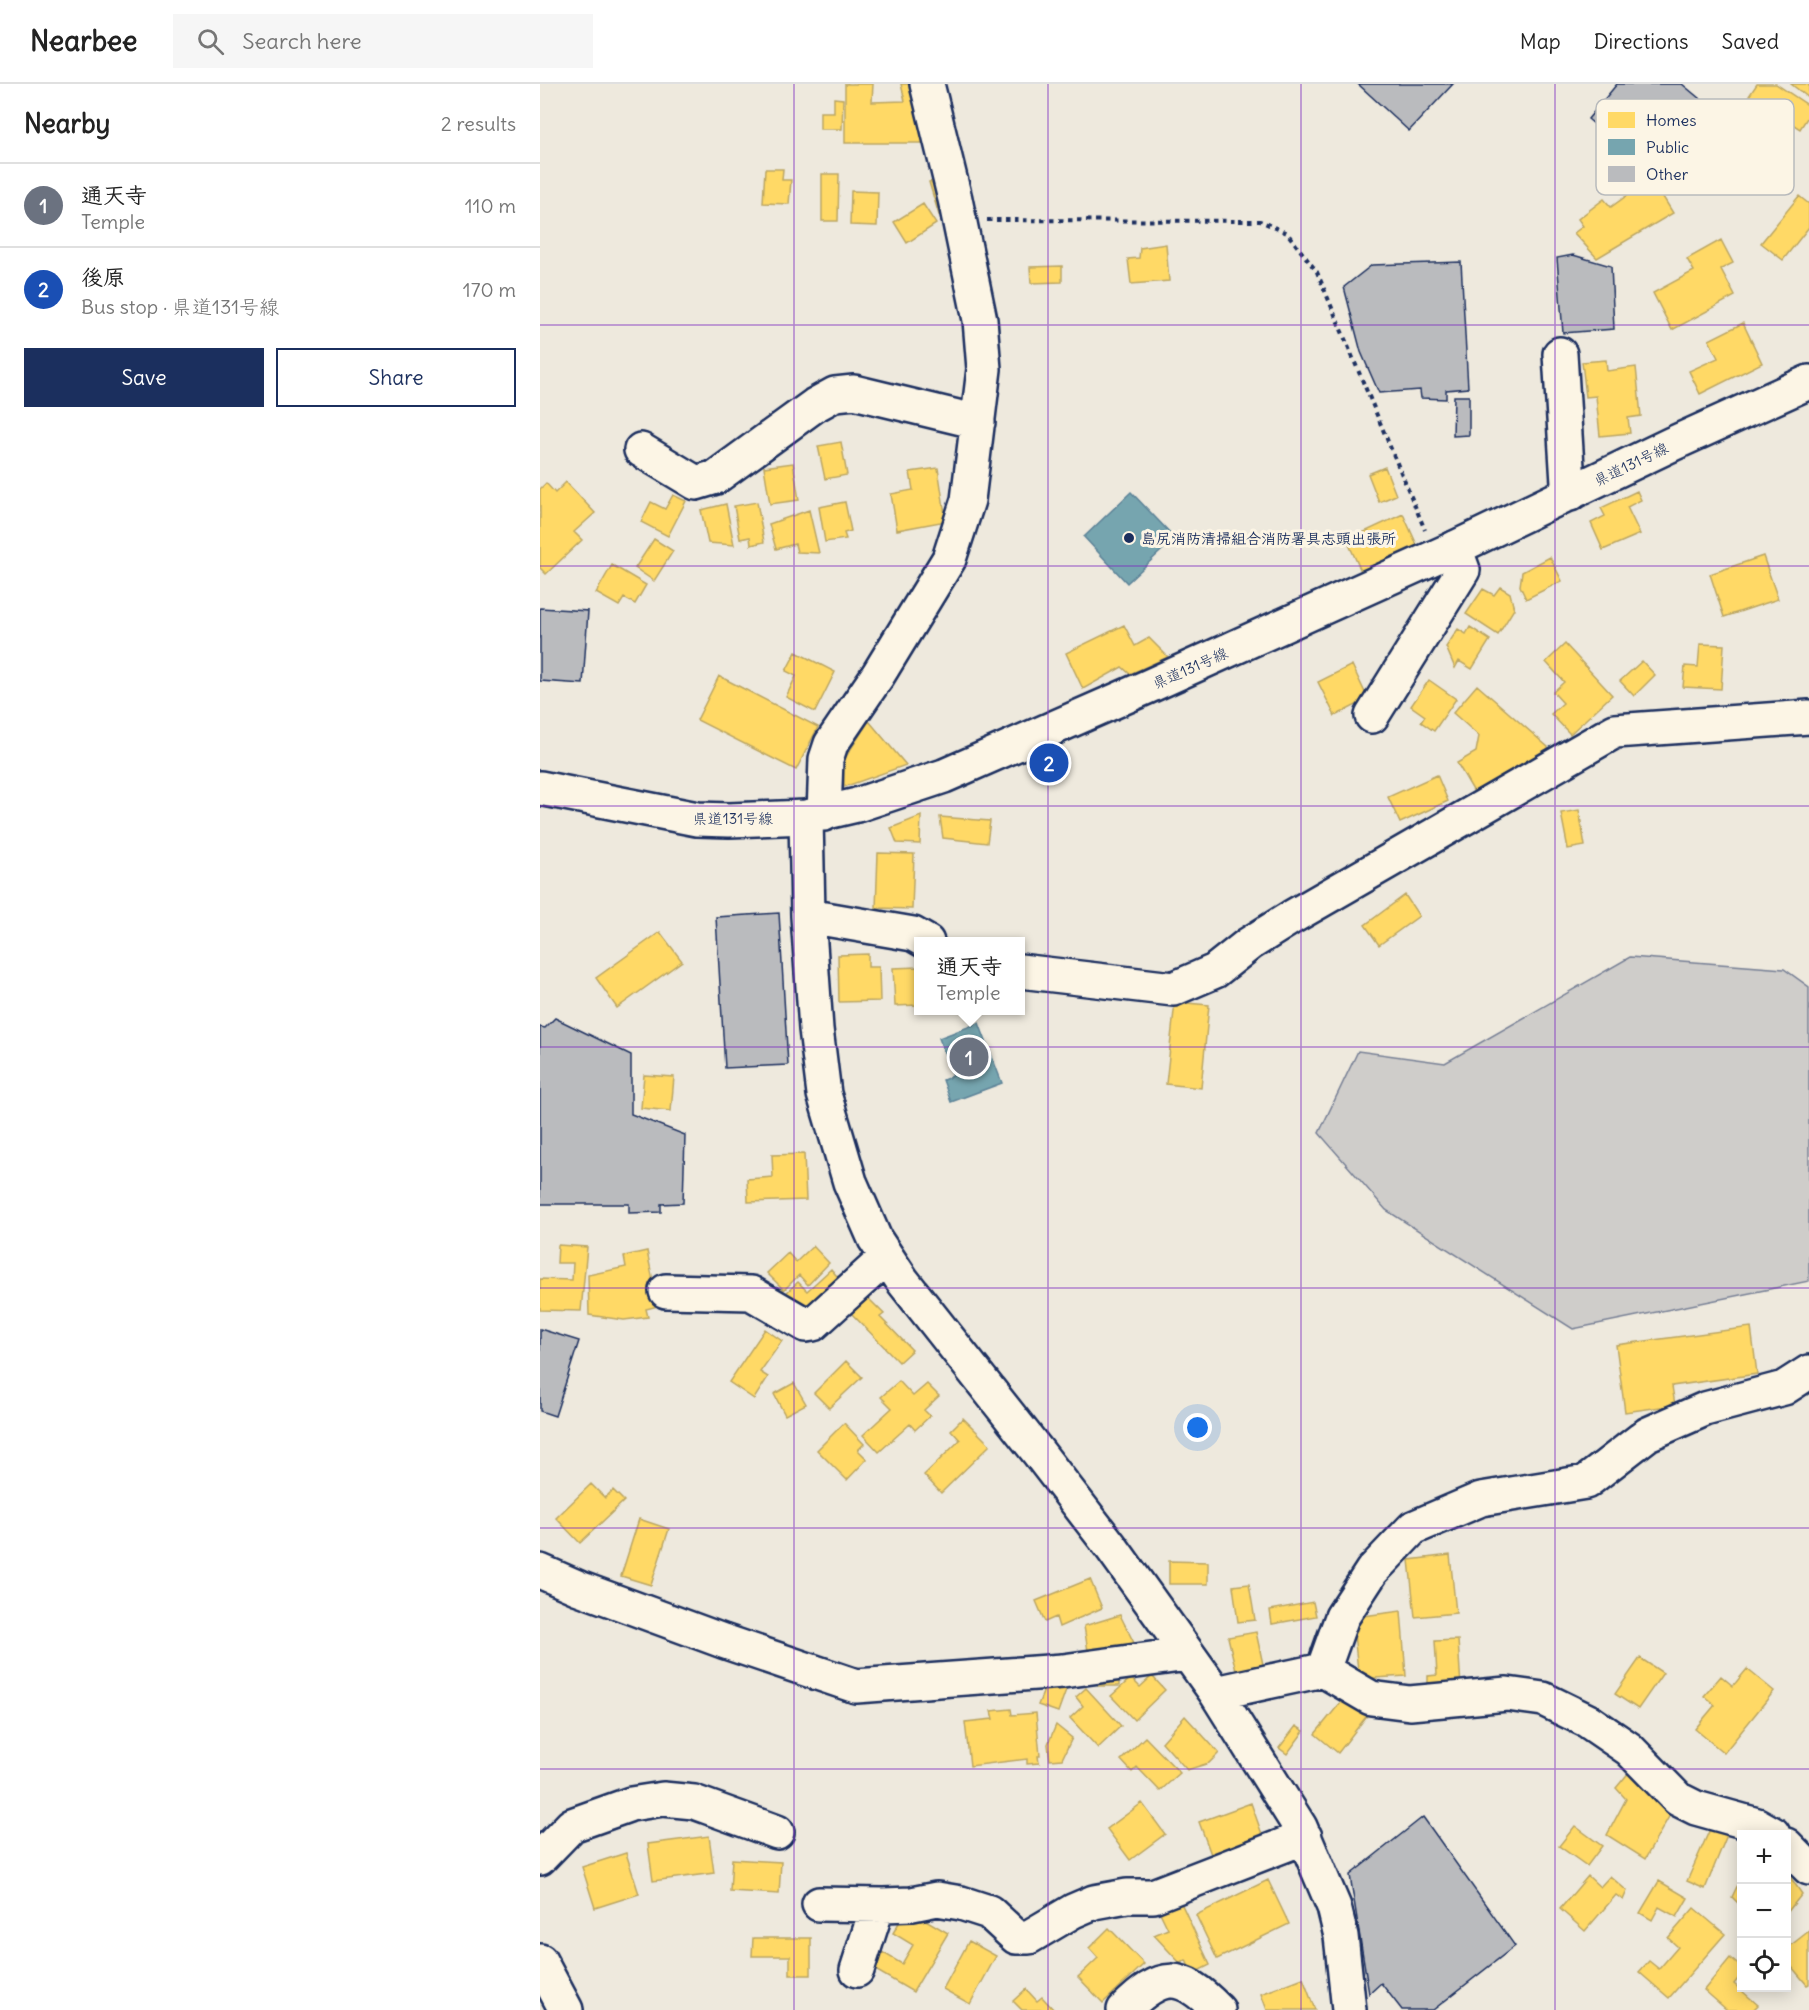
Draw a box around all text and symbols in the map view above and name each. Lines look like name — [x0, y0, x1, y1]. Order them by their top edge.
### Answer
search box — [173, 14, 593, 68]
text: Nearbee — [30, 23, 137, 59]
icon: search — [194, 25, 227, 58]
text: Search here — [242, 27, 362, 55]
text: Map — [1520, 28, 1561, 55]
text: Directions — [1594, 28, 1688, 55]
text: Saved — [1721, 28, 1779, 55]
legend — [1596, 99, 1794, 195]
text: Nearby — [24, 107, 110, 140]
text: Homes — [1646, 110, 1696, 130]
text: 2 results — [441, 111, 516, 136]
text: Public — [1646, 137, 1689, 157]
text: Other — [1646, 164, 1689, 184]
text: 通天寺 — [81, 181, 147, 209]
text: 1 — [40, 193, 47, 218]
text: 110 m — [465, 193, 516, 218]
text: Temple — [81, 209, 145, 234]
text: 後原 — [81, 263, 125, 291]
text: 2 — [38, 277, 49, 302]
text: 170 m — [463, 277, 516, 302]
text: Bus stop · 県道131号線 — [81, 294, 279, 319]
button: Save — [24, 348, 264, 407]
button: Share — [276, 348, 516, 407]
street label: 県道131号線 — [1591, 438, 1671, 490]
place label: 島尻消防清掃組合消防署具志頭出張所 — [1141, 529, 1396, 548]
marker: 島尻消防清掃組合消防署具志頭出張所 — [1122, 531, 1136, 545]
street label: 県道131号線 — [1149, 643, 1231, 693]
pin: 2 — [1030, 740, 1068, 786]
street label: 県道131号線 — [693, 809, 773, 828]
popup — [914, 937, 1025, 1015]
text: 通天寺 — [936, 952, 1003, 980]
text: Temple — [936, 980, 1001, 1005]
pin: 1 — [950, 1034, 988, 1080]
your location — [1183, 1413, 1212, 1442]
map controls — [1737, 1830, 1791, 1992]
button: + — [1737, 1830, 1791, 1884]
button: − — [1737, 1884, 1791, 1938]
button: locate — [1737, 1938, 1791, 1992]

